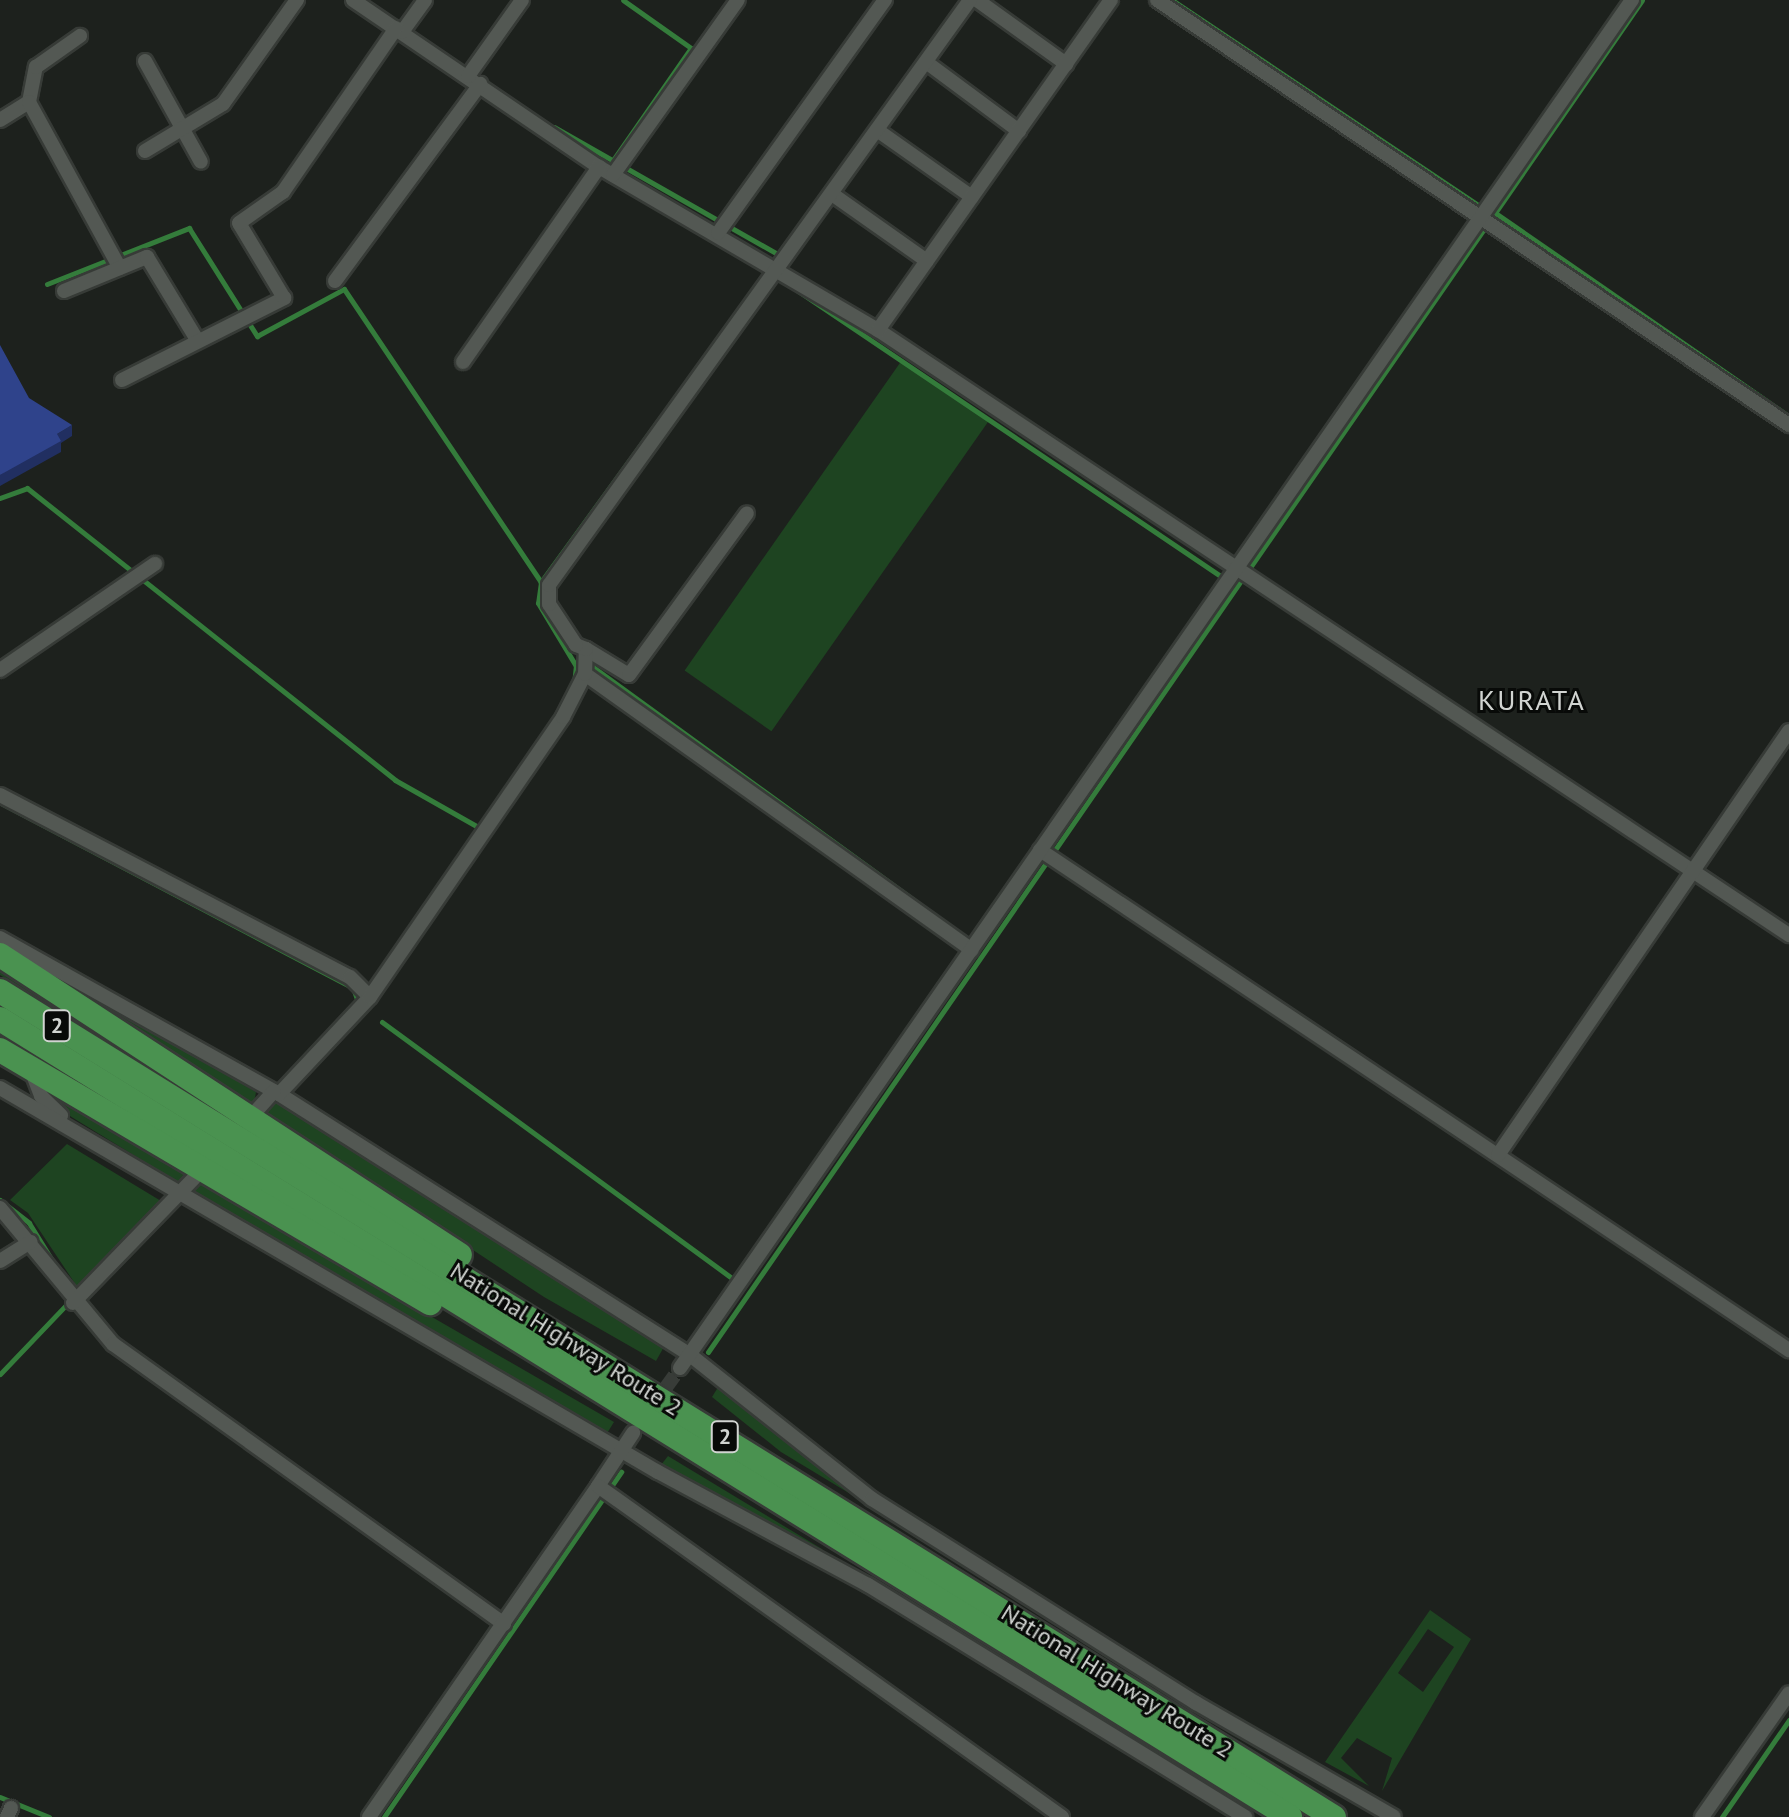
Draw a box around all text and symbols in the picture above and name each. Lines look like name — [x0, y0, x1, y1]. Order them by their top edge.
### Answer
district label: KURATA — [1478, 683, 1586, 717]
road number: 2 — [41, 1008, 73, 1044]
street label: National Highway Route 2 — [445, 1256, 687, 1422]
road number: 2 — [709, 1419, 741, 1455]
street label: National Highway Route 2 — [996, 1598, 1238, 1764]

